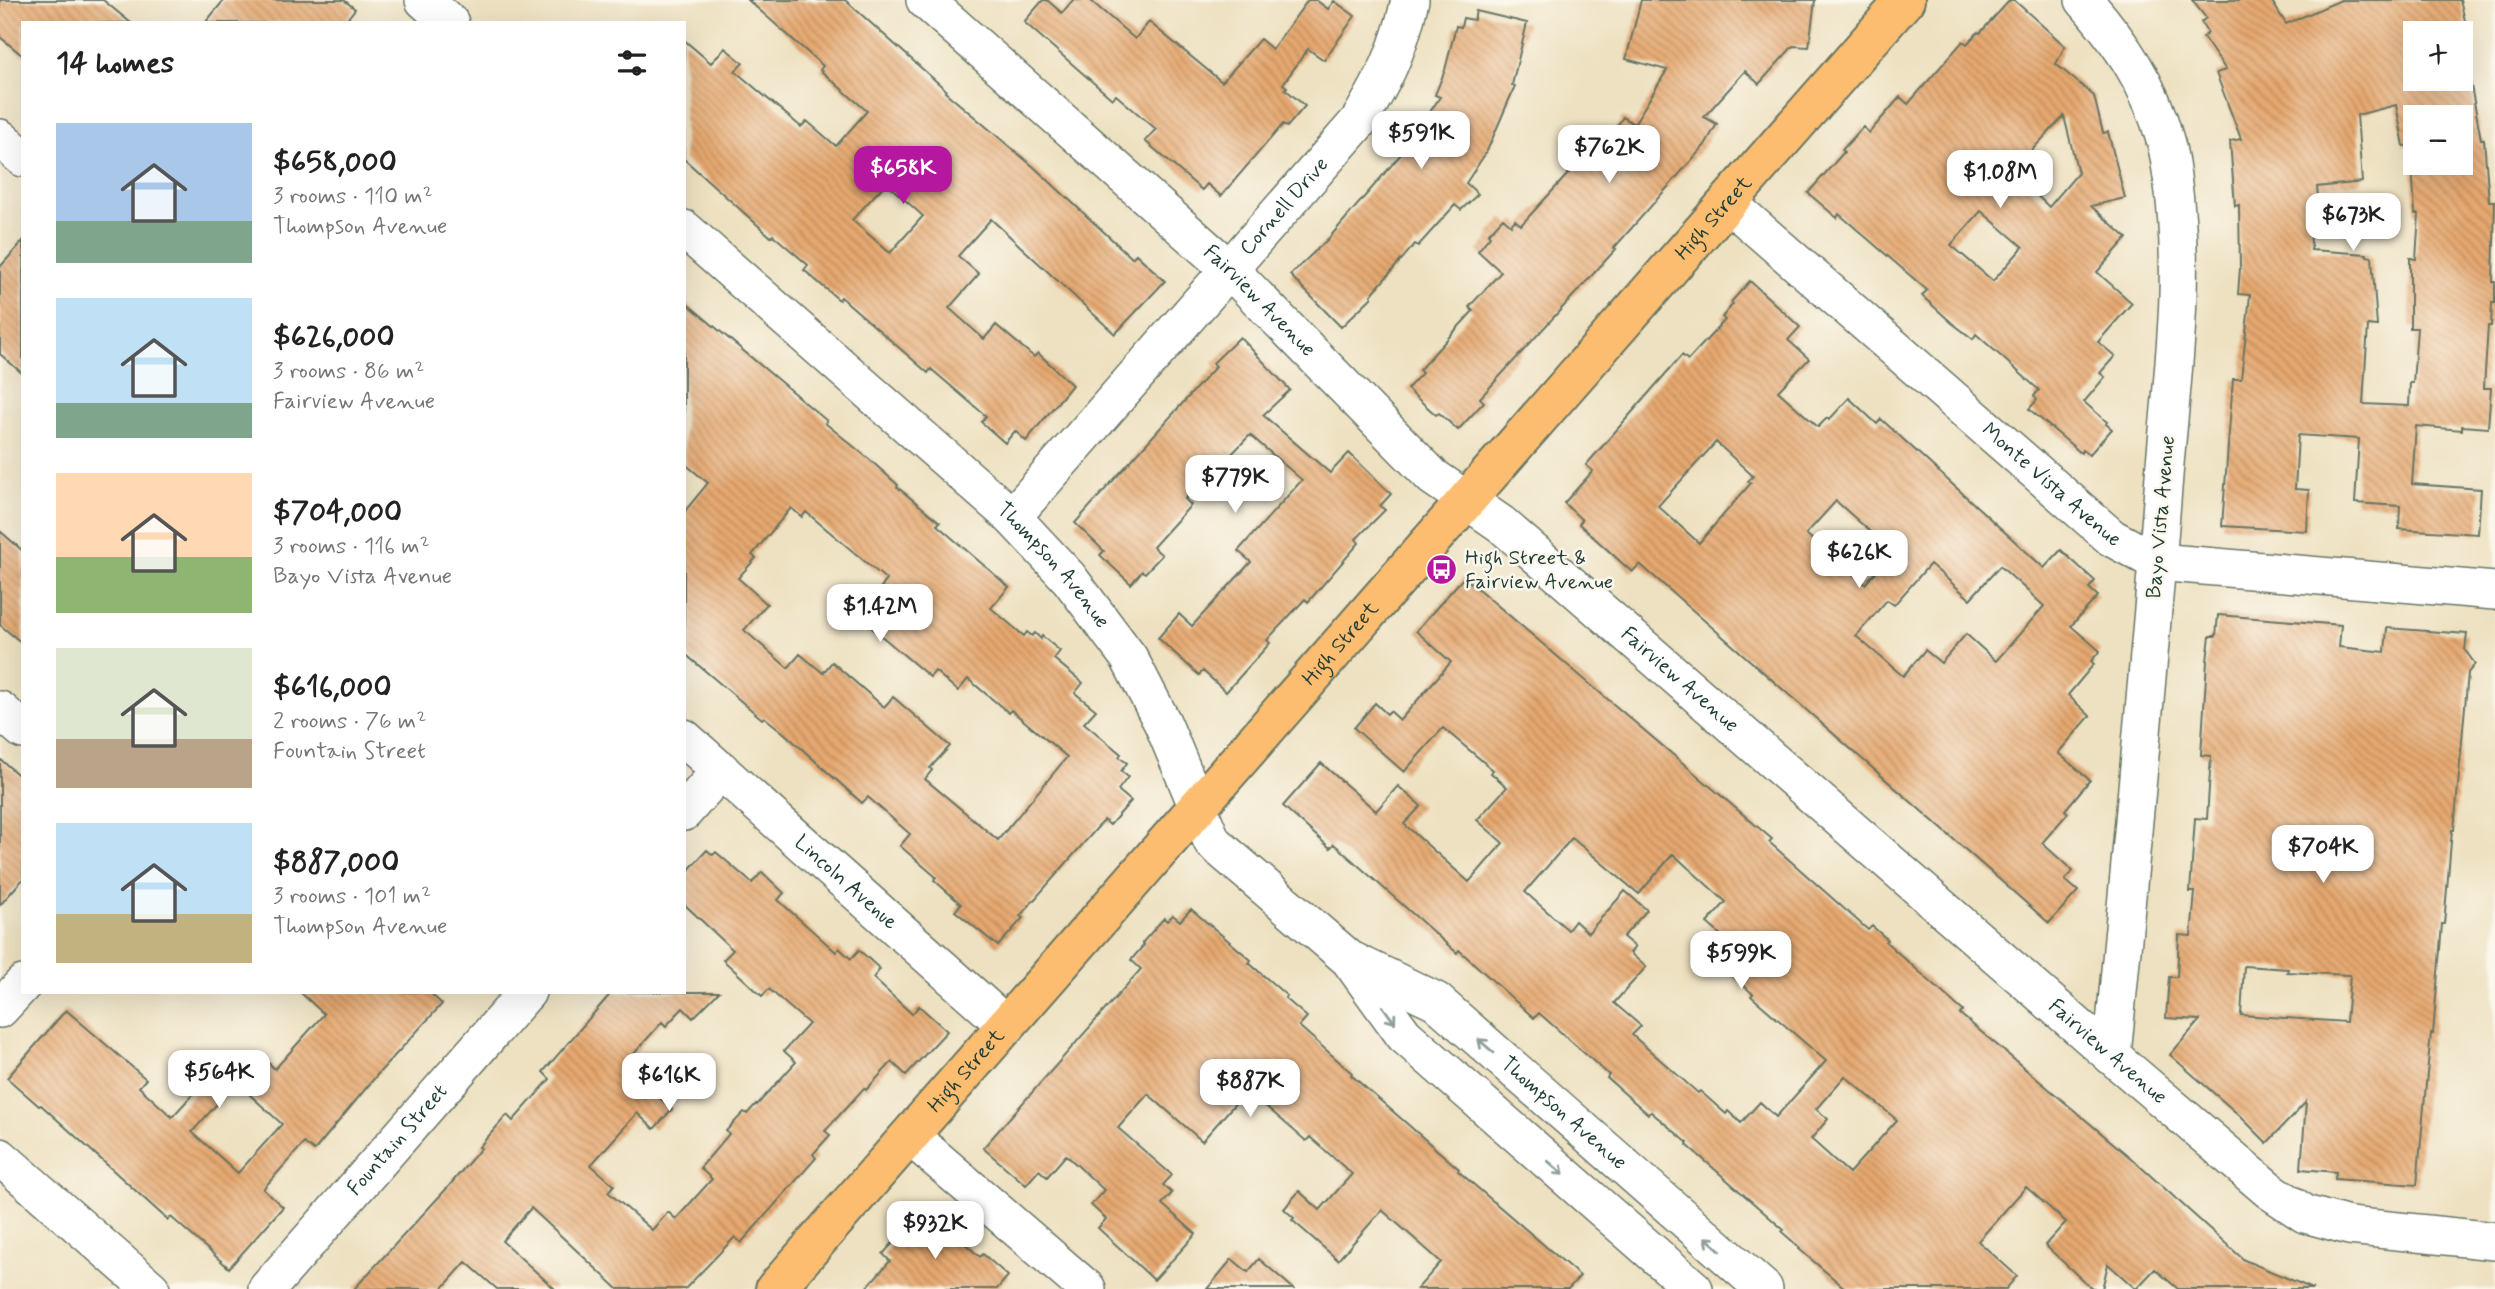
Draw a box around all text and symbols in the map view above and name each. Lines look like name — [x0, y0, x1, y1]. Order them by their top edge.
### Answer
map controls — [2403, 21, 2473, 175]
button: + — [2403, 21, 2473, 91]
text: 14 homes — [56, 44, 174, 83]
icon: filters — [613, 44, 651, 82]
button: − — [2403, 105, 2473, 175]
pin: $591K — [1372, 111, 1470, 171]
text: $591K — [1388, 119, 1454, 149]
pin: $762K — [1560, 125, 1658, 185]
text: $762K — [1574, 133, 1644, 163]
text: $658,000 — [273, 143, 397, 182]
pin: $658K — [854, 146, 952, 206]
pin: $1.08M — [1943, 150, 2057, 210]
icon: home — [112, 151, 196, 235]
street label: Cornell Drive — [1233, 151, 1335, 261]
text: $658K — [870, 154, 936, 184]
text: $1.08M — [1963, 158, 2037, 188]
street label: High Street — [1669, 170, 1759, 266]
text: 3 rooms · 110 m² — [273, 182, 433, 212]
pin: $673K — [2304, 194, 2402, 253]
text: $673K — [2322, 201, 2384, 231]
text: Thompson Avenue — [273, 212, 447, 242]
street label: Fairview Avenue — [1197, 239, 1322, 363]
text: $626,000 — [273, 318, 394, 357]
icon: home — [112, 326, 196, 410]
text: 3 rooms · 86 m² — [273, 357, 424, 387]
text: Fairview Avenue — [273, 387, 435, 417]
street label: Monte Vista Avenue — [1976, 416, 2125, 554]
street label: Bayo Vista Avenue — [2140, 434, 2182, 600]
pin: $779K — [1186, 456, 1284, 515]
text: $779K — [1201, 463, 1269, 493]
text: $704,000 — [273, 493, 402, 532]
street label: Thompson Avenue — [991, 496, 1116, 634]
icon: home — [112, 501, 196, 585]
pin: $626K — [1810, 530, 1908, 590]
text: 3 rooms · 116 m² — [273, 532, 430, 562]
text: $626K — [1827, 538, 1891, 568]
place label: High Street & Fairview Avenue — [1465, 544, 1613, 596]
bus stop icon: High Street & Fairview Avenue — [1425, 553, 1459, 587]
text: Bayo Vista Avenue — [273, 562, 452, 592]
pin: $1.42M — [823, 584, 937, 644]
text: $1.42M — [843, 592, 917, 622]
street label: High Street — [1296, 595, 1386, 692]
street label: Fairview Avenue — [1615, 620, 1745, 739]
text: $616,000 — [273, 668, 392, 707]
icon: home — [112, 676, 196, 760]
text: 2 rooms · 76 m² — [273, 707, 426, 737]
text: Fountain Street — [273, 737, 426, 767]
pin: $704K — [2274, 826, 2372, 885]
street label: Lincoln Avenue — [788, 829, 904, 936]
text: $704K — [2288, 833, 2358, 863]
text: $887,000 — [273, 843, 399, 882]
icon: home — [112, 851, 196, 935]
text: 3 rooms · 101 m² — [273, 882, 431, 912]
text: Thompson Avenue — [273, 912, 447, 942]
pin: $599K — [1692, 932, 1790, 991]
text: $599K — [1706, 939, 1776, 969]
street label: Fairview Avenue — [2042, 993, 2173, 1111]
one-way arrow — [1382, 1005, 1397, 1023]
street label: High Street — [921, 1022, 1011, 1119]
one-way arrow — [1477, 1038, 1495, 1054]
pin: $564K — [170, 1050, 268, 1110]
street label: Thompson Avenue — [1495, 1050, 1633, 1176]
pin: $616K — [620, 1054, 718, 1113]
text: $564K — [184, 1058, 254, 1088]
pin: $887K — [1201, 1060, 1299, 1119]
text: $616K — [638, 1061, 700, 1091]
text: $887K — [1216, 1067, 1284, 1097]
street label: Fountain Street — [341, 1078, 454, 1202]
one-way arrow — [1547, 1160, 1565, 1176]
pin: $932K — [886, 1202, 984, 1261]
text: $932K — [903, 1209, 967, 1239]
one-way arrow — [1704, 1236, 1722, 1252]

